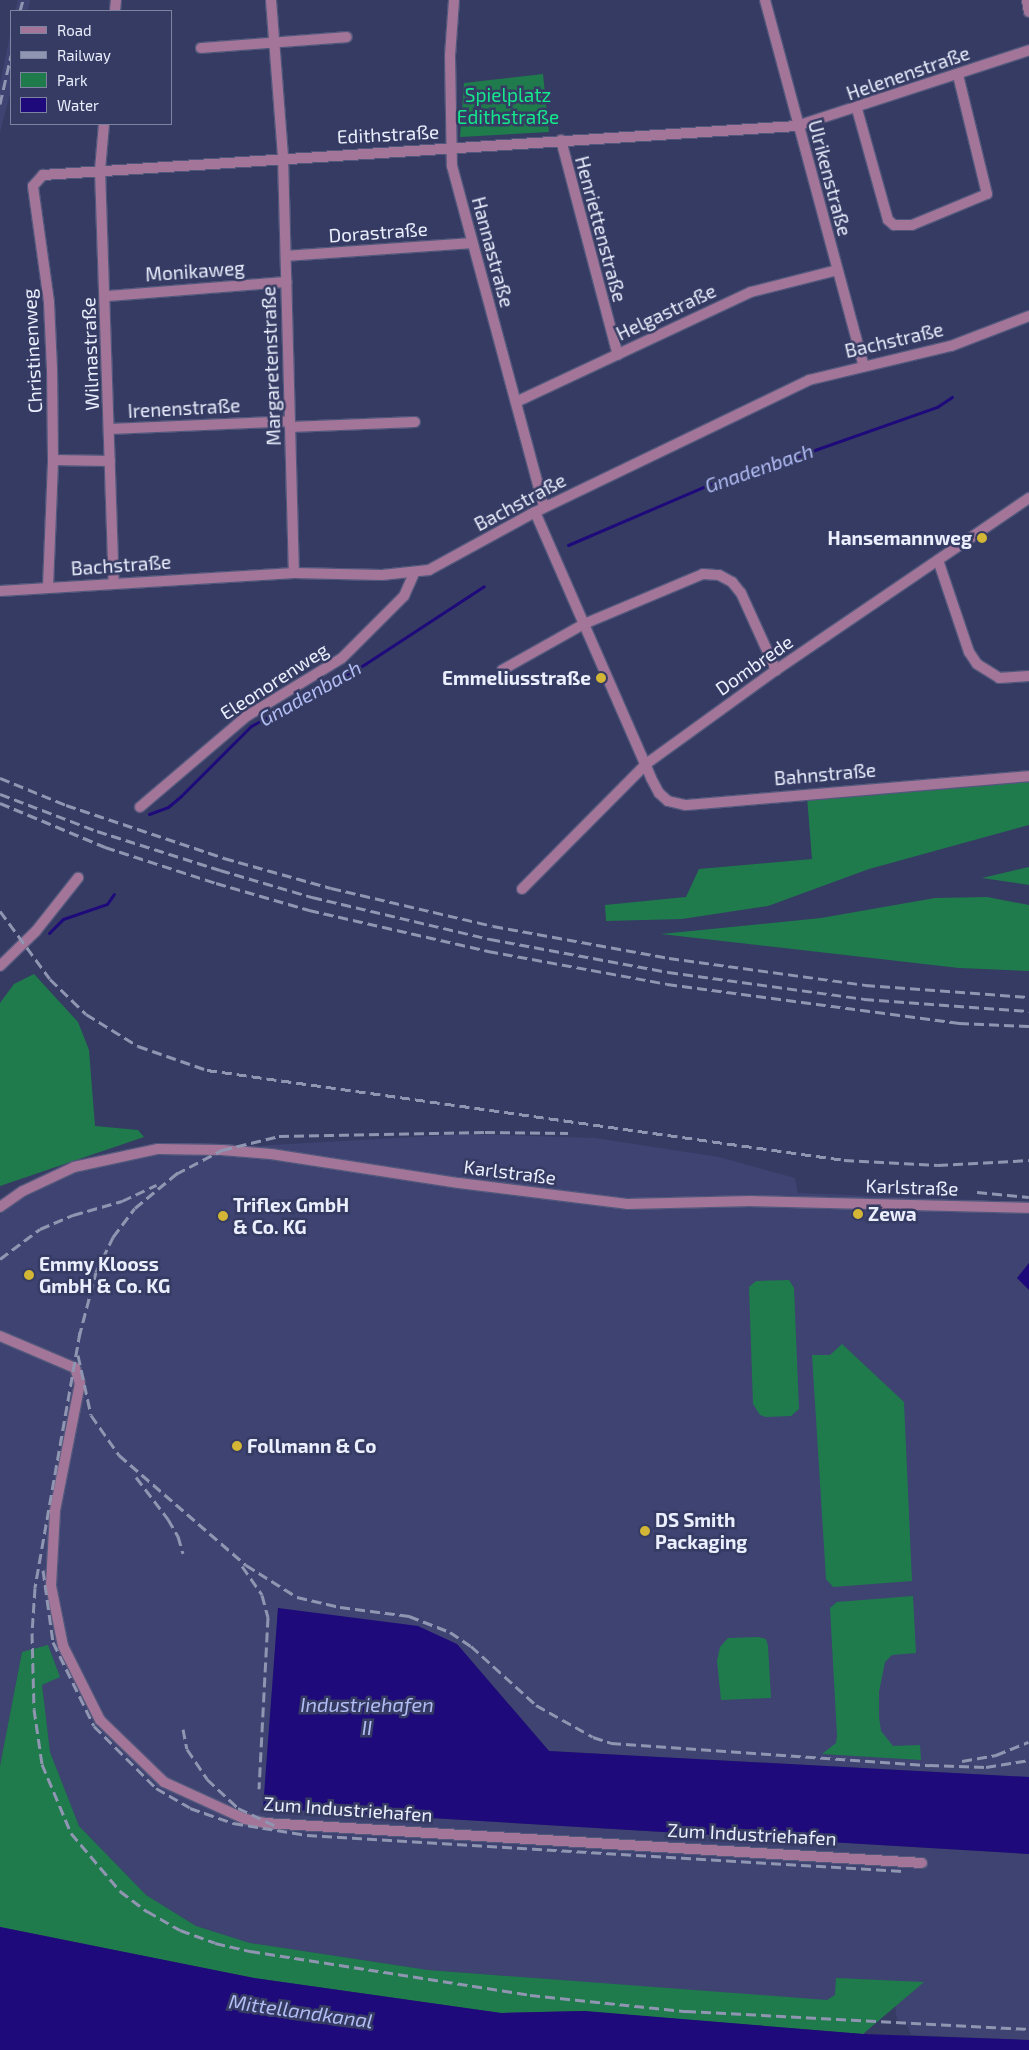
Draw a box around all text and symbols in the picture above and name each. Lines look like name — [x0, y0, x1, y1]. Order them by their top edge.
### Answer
legend — [10, 10, 172, 125]
text: Road — [57, 21, 92, 39]
street label: Helenenstraße — [843, 41, 973, 105]
text: Railway — [57, 46, 111, 64]
text: Park — [57, 71, 88, 89]
park label: Spielplatz Edithstraße — [457, 84, 559, 128]
text: Water — [57, 96, 99, 114]
street label: Ulrikenstraße — [804, 117, 856, 239]
street label: Edithstraße — [336, 120, 440, 148]
street label: Henriettenstraße — [571, 154, 631, 304]
street label: Hannastraße — [467, 194, 519, 310]
street label: Dorastraße — [328, 217, 428, 247]
street label: Monikaweg — [144, 256, 246, 286]
street label: Helgastraße — [612, 279, 720, 345]
street label: Margaretenstraße — [257, 286, 285, 446]
street label: Christinenweg — [17, 288, 47, 414]
street label: Wilmastraße — [77, 297, 103, 411]
street label: Bachstraße — [842, 318, 946, 362]
street label: Irenenstraße — [127, 394, 241, 422]
water label: Gnadenbach — [701, 438, 817, 498]
street label: Bachstraße — [470, 468, 570, 536]
place label: Hansemannweg — [828, 527, 972, 549]
marker: Hansemannweg — [976, 532, 988, 544]
street label: Bachstraße — [70, 550, 172, 580]
street label: Dombrede — [711, 630, 797, 700]
street label: Eleonorenweg — [216, 638, 332, 724]
water label: Gnadenbach — [255, 655, 365, 731]
place label: Emmeliusstraße — [442, 667, 591, 689]
marker: Emmeliusstraße — [595, 672, 607, 684]
street label: Bahnstraße — [773, 758, 877, 790]
street label: Karlstraße — [463, 1155, 557, 1189]
street label: Karlstraße — [865, 1174, 959, 1200]
place label: Triflex GmbH & Co. KG — [233, 1194, 349, 1238]
place label: Zewa — [868, 1203, 917, 1225]
marker: Zewa — [852, 1208, 864, 1220]
marker: Triflex GmbH & Co. KG — [217, 1210, 229, 1222]
place label: Emmy Klooss GmbH & Co. KG — [39, 1253, 170, 1297]
marker: Emmy Klooss GmbH & Co. KG — [23, 1269, 35, 1281]
place label: Follmann & Co — [247, 1435, 377, 1457]
marker: Follmann & Co — [231, 1440, 243, 1452]
place label: DS Smith Packaging — [655, 1509, 747, 1553]
marker: DS Smith Packaging — [639, 1525, 651, 1537]
water label: Industriehafen II — [300, 1693, 434, 1740]
street label: Zum Industriehafen — [263, 1792, 433, 1826]
street label: Zum Industriehafen — [667, 1818, 837, 1850]
water label: Mittellandkanal — [227, 1989, 375, 2033]

